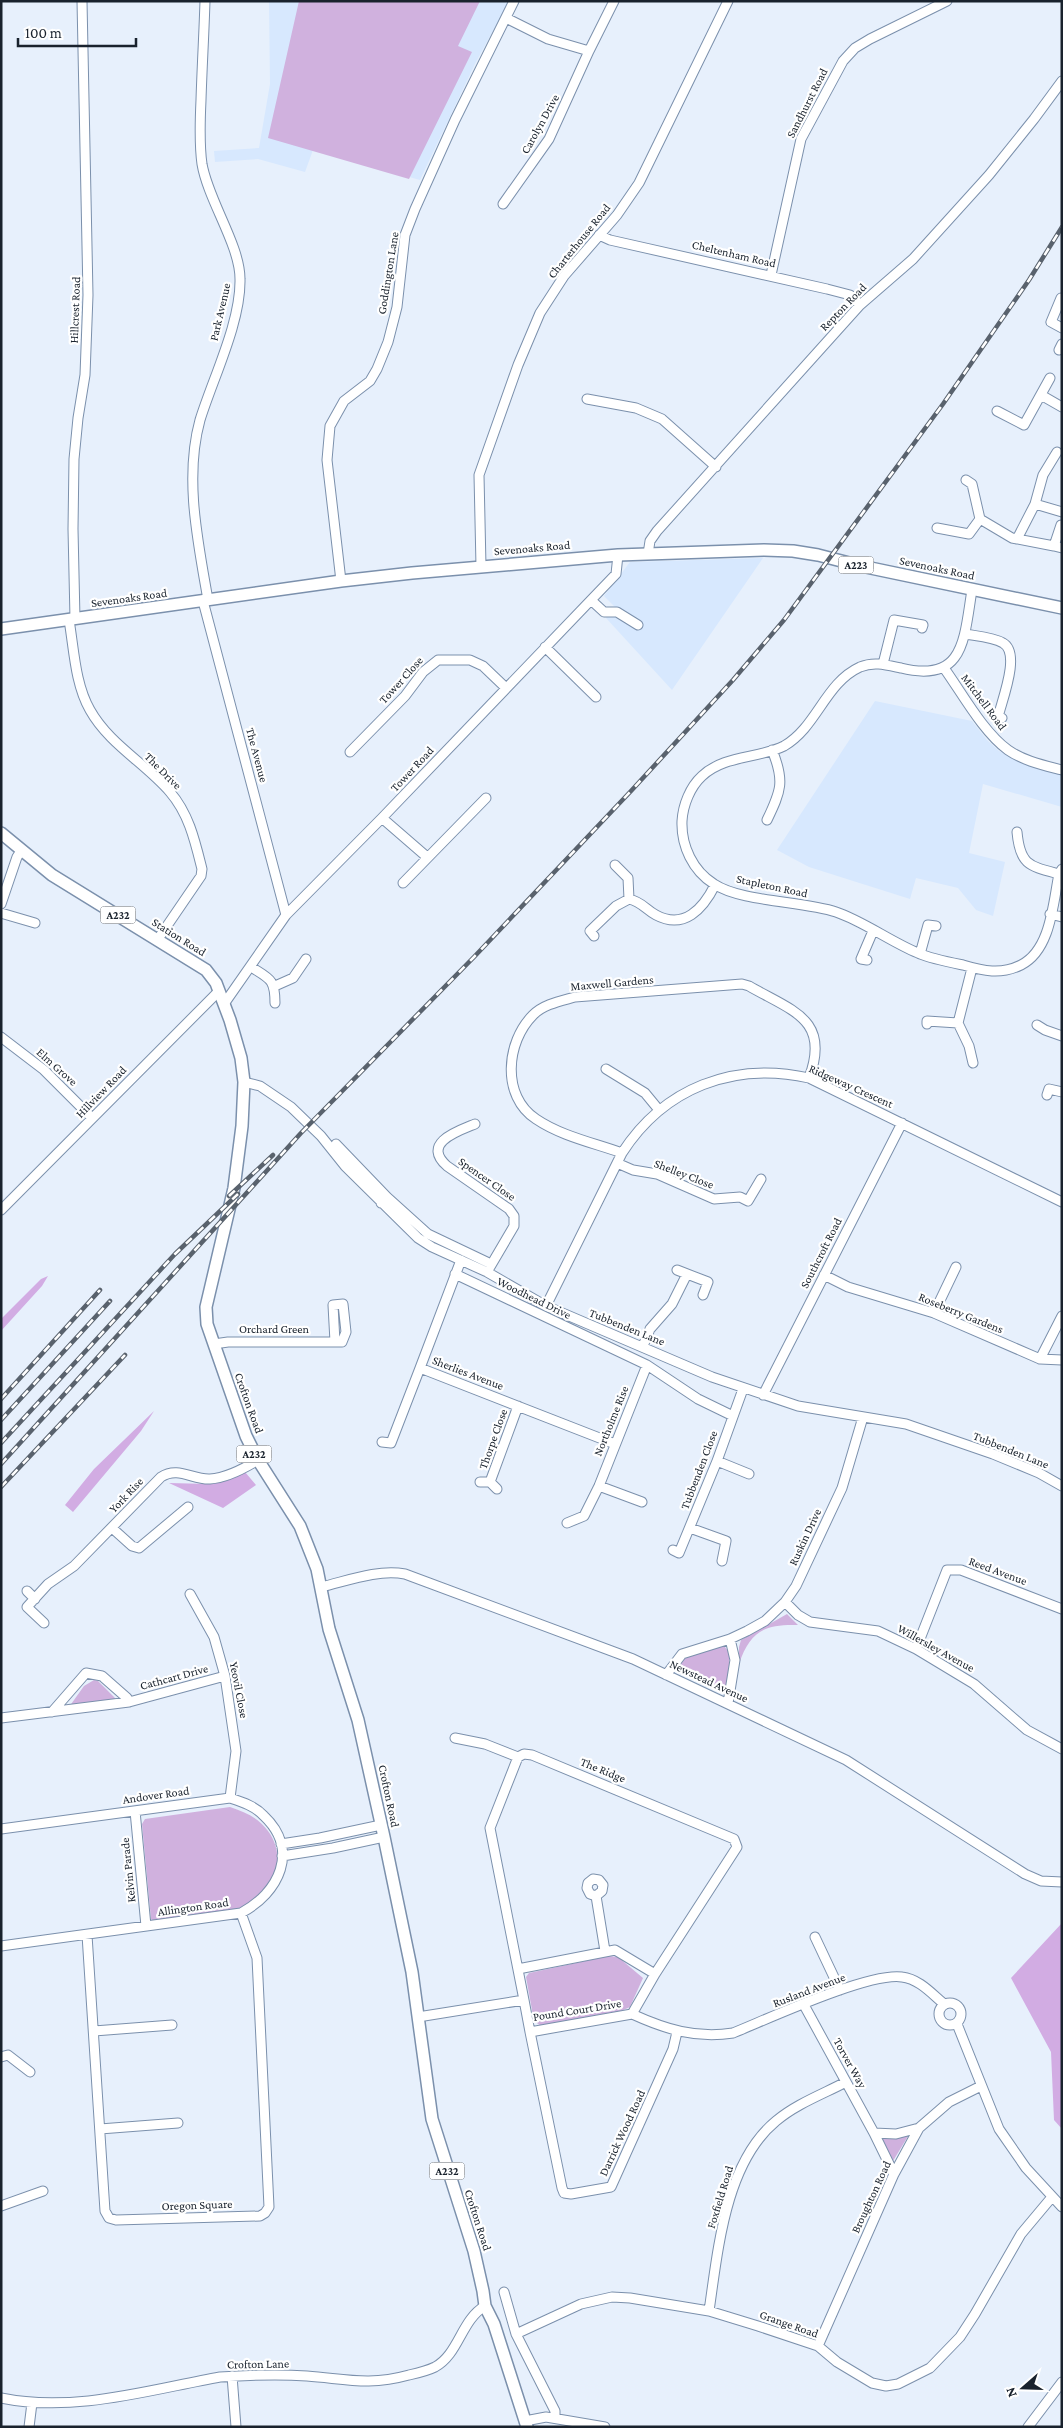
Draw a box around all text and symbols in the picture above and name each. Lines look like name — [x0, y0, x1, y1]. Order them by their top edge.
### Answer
scale bar — [18, 15, 135, 47]
text: 100 m — [25, 25, 62, 41]
street label: Sandhurst Road — [783, 65, 831, 140]
street label: Carolyn Drive — [518, 92, 562, 156]
street label: Charterhouse Road — [545, 200, 614, 281]
street label: Goddington Lane — [375, 231, 401, 315]
street label: Cheltenham Road — [691, 238, 778, 271]
street label: Hillcrest Road — [67, 276, 83, 344]
street label: Repton Road — [817, 280, 870, 334]
street label: Park Avenue — [207, 282, 233, 342]
street label: Sevenoaks Road — [493, 538, 571, 558]
street label: Sevenoaks Road — [898, 553, 977, 583]
road number: A223 — [838, 556, 874, 574]
street label: Sevenoaks Road — [90, 586, 169, 610]
street label: Tower Close — [376, 654, 426, 706]
street label: Mitchell Road — [958, 671, 1010, 733]
street label: The Avenue — [243, 726, 271, 784]
street label: Tower Road — [388, 743, 437, 795]
street label: The Drive — [142, 750, 184, 792]
street label: Stapleton Road — [735, 872, 810, 901]
road number: A232 — [100, 906, 136, 924]
street label: Station Road — [149, 915, 209, 960]
street label: Maxwell Gardens — [570, 972, 654, 994]
street label: Elm Grove — [34, 1045, 80, 1089]
street label: Ridgeway Crescent — [807, 1061, 896, 1111]
street label: Hillview Road — [73, 1063, 130, 1121]
street label: Spencer Close — [456, 1154, 518, 1204]
street label: Shelley Close — [652, 1156, 716, 1192]
street label: Southcroft Road — [797, 1215, 845, 1291]
street label: Woodhead Drive — [495, 1274, 573, 1322]
street label: Roseberry Gardens — [917, 1290, 1006, 1336]
street label: Tubbenden Lane — [587, 1305, 667, 1349]
street label: Orchard Green — [239, 1322, 310, 1336]
street label: Sherlies Avenue — [430, 1353, 506, 1393]
street label: Crofton Road — [232, 1371, 267, 1436]
street label: Northolme Rise — [591, 1384, 631, 1458]
street label: Thorpe Close — [476, 1407, 510, 1471]
street label: Tubbenden Lane — [971, 1428, 1051, 1472]
street label: Tubbenden Close — [678, 1429, 720, 1511]
road number: A232 — [236, 1446, 272, 1462]
street label: York Rise — [106, 1474, 146, 1516]
street label: Ruskin Drive — [786, 1506, 824, 1568]
street label: Reed Avenue — [967, 1554, 1029, 1588]
street label: Willersley Avenue — [895, 1621, 977, 1675]
street label: Newstead Avenue — [667, 1657, 751, 1705]
street label: Cathcart Drive — [138, 1661, 210, 1693]
street label: Yeovil Close — [227, 1661, 251, 1719]
street label: The Ridge — [578, 1755, 628, 1785]
street label: Crofton Road — [376, 1764, 403, 1829]
street label: Andover Road — [122, 1783, 191, 1807]
street label: Kelvin Parade — [118, 1837, 138, 1903]
street label: Allington Road — [157, 1895, 230, 1919]
street label: Rusland Avenue — [771, 1970, 847, 2010]
street label: Pound Court Drive — [532, 1996, 622, 2024]
street label: Torver Way — [831, 2036, 870, 2091]
street label: Darrick Wood Road — [596, 2087, 648, 2178]
street label: Broughton Road — [848, 2158, 894, 2235]
road number: A232 — [430, 2162, 464, 2180]
street label: Foxfield Road — [704, 2163, 736, 2230]
street label: Crofton Road — [462, 2188, 495, 2253]
street label: Oregon Square — [161, 2197, 233, 2213]
street label: Grange Road — [758, 2307, 821, 2341]
street label: Crofton Lane — [227, 2356, 289, 2372]
north arrow — [998, 2363, 1048, 2413]
text: N — [1001, 2385, 1020, 2400]

